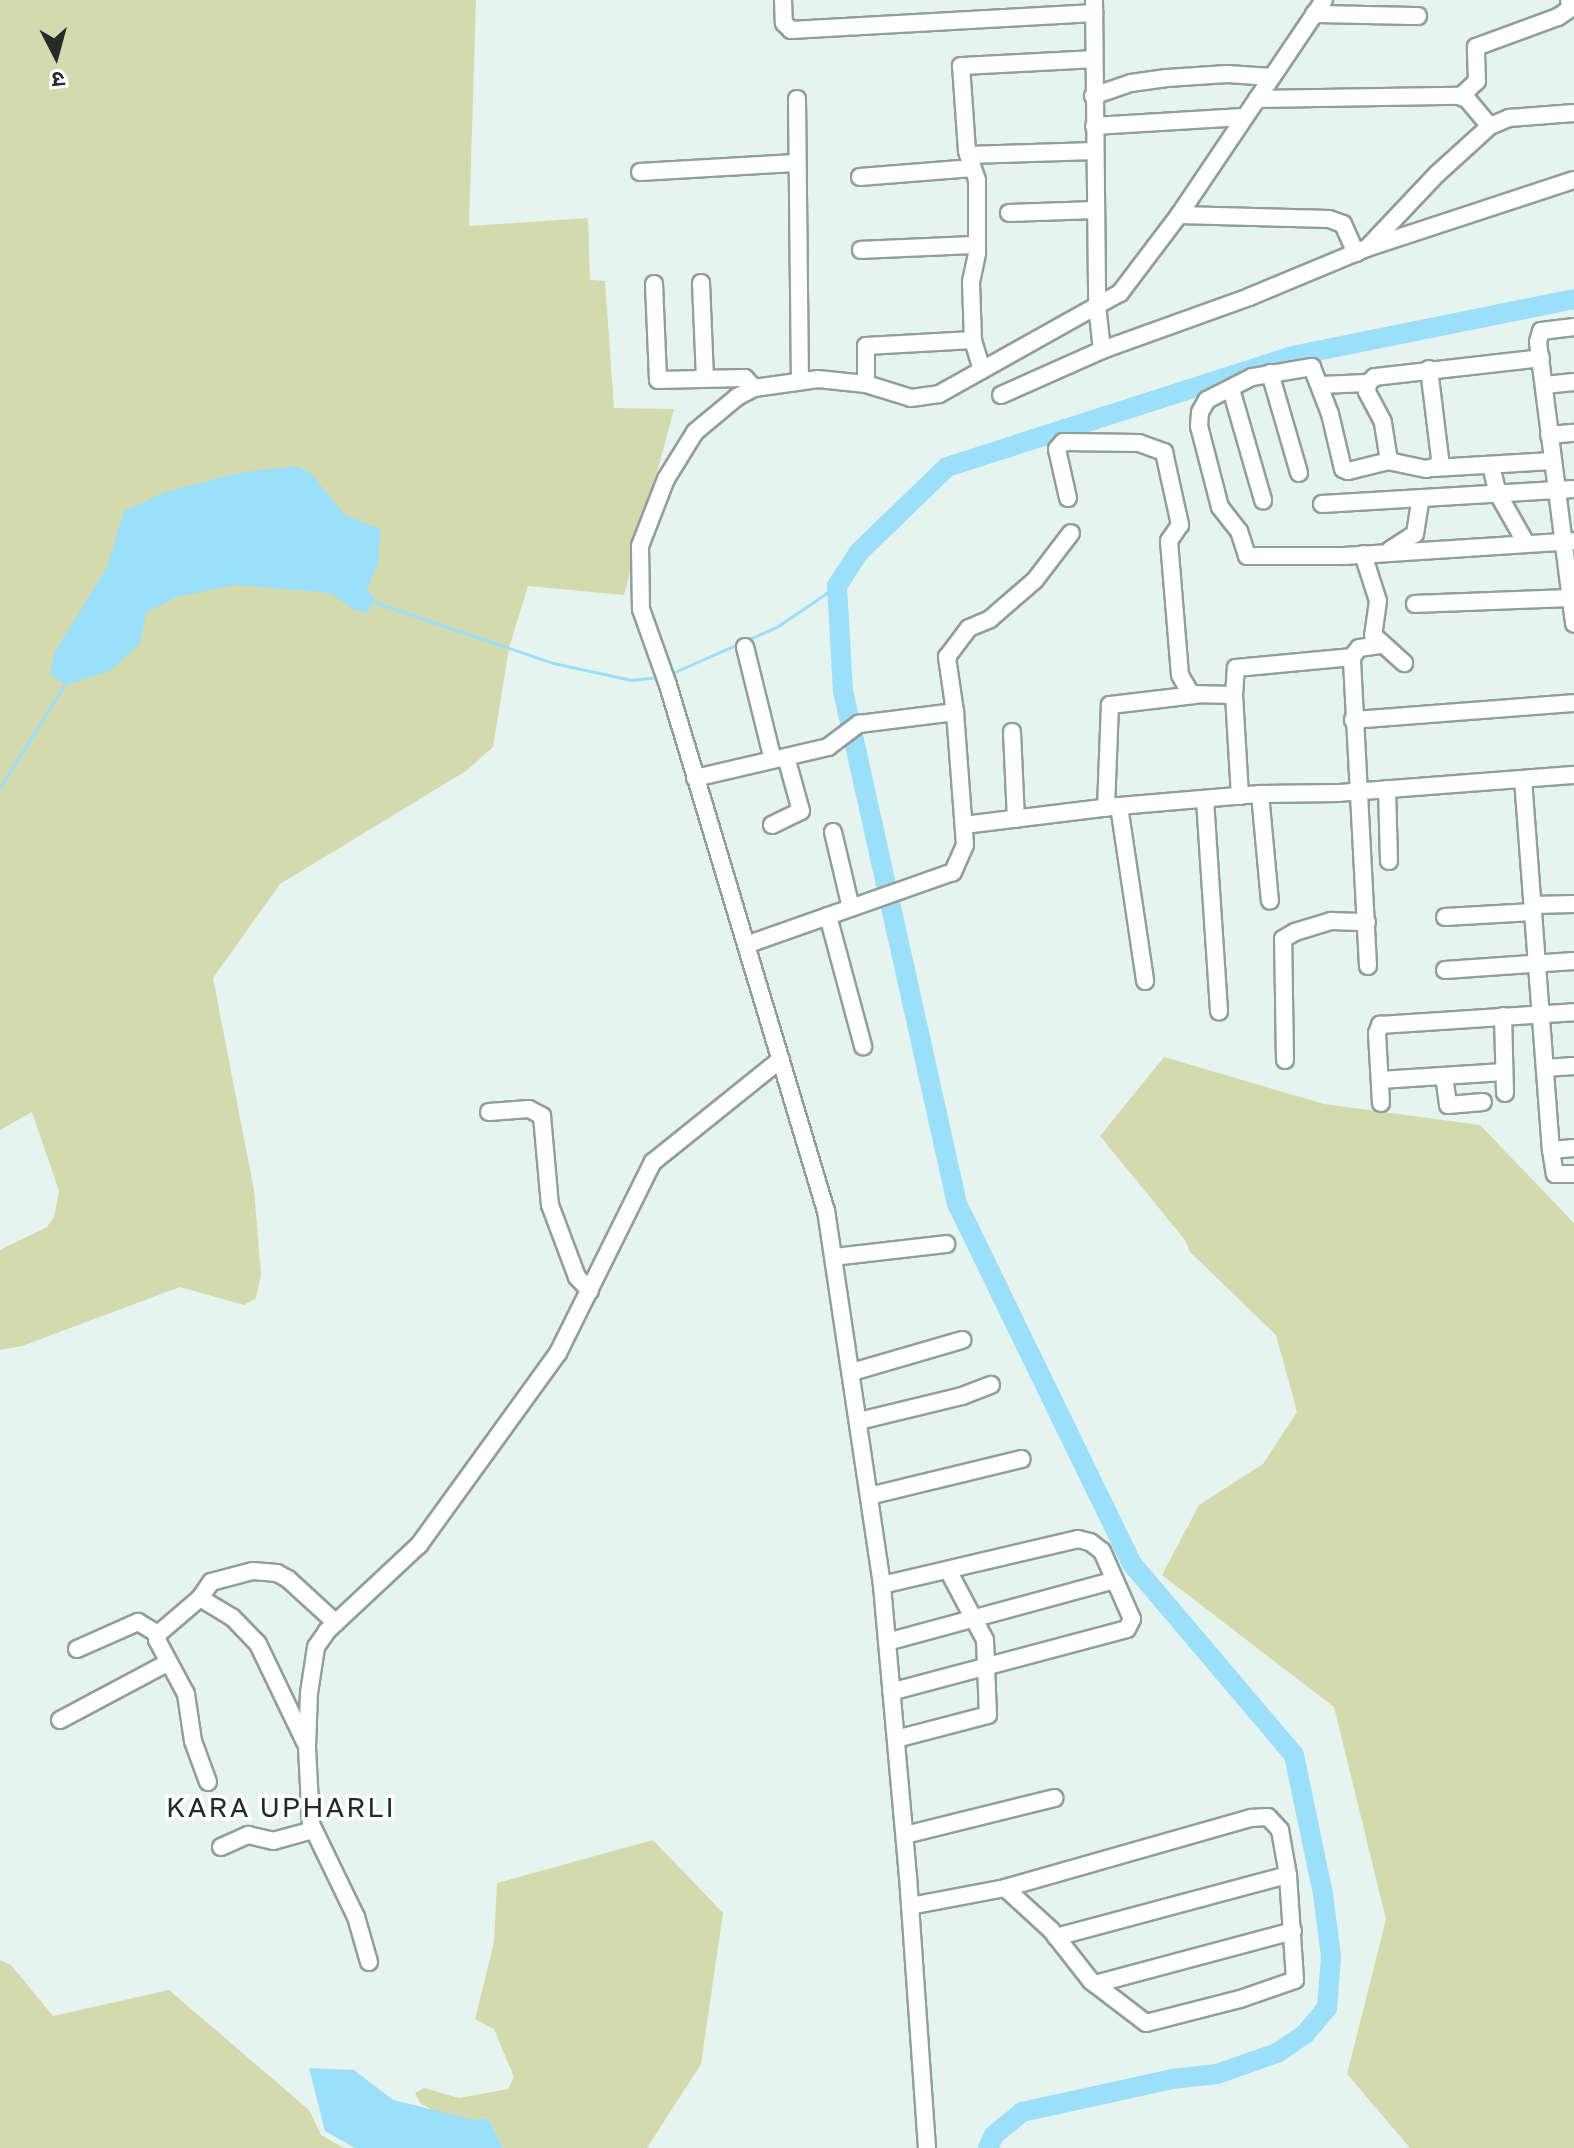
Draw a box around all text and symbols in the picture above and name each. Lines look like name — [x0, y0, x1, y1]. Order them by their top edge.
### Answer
north arrow — [16, 16, 96, 96]
text: उ — [51, 66, 66, 94]
district label: KARA UPHARLI — [166, 1790, 396, 1824]

